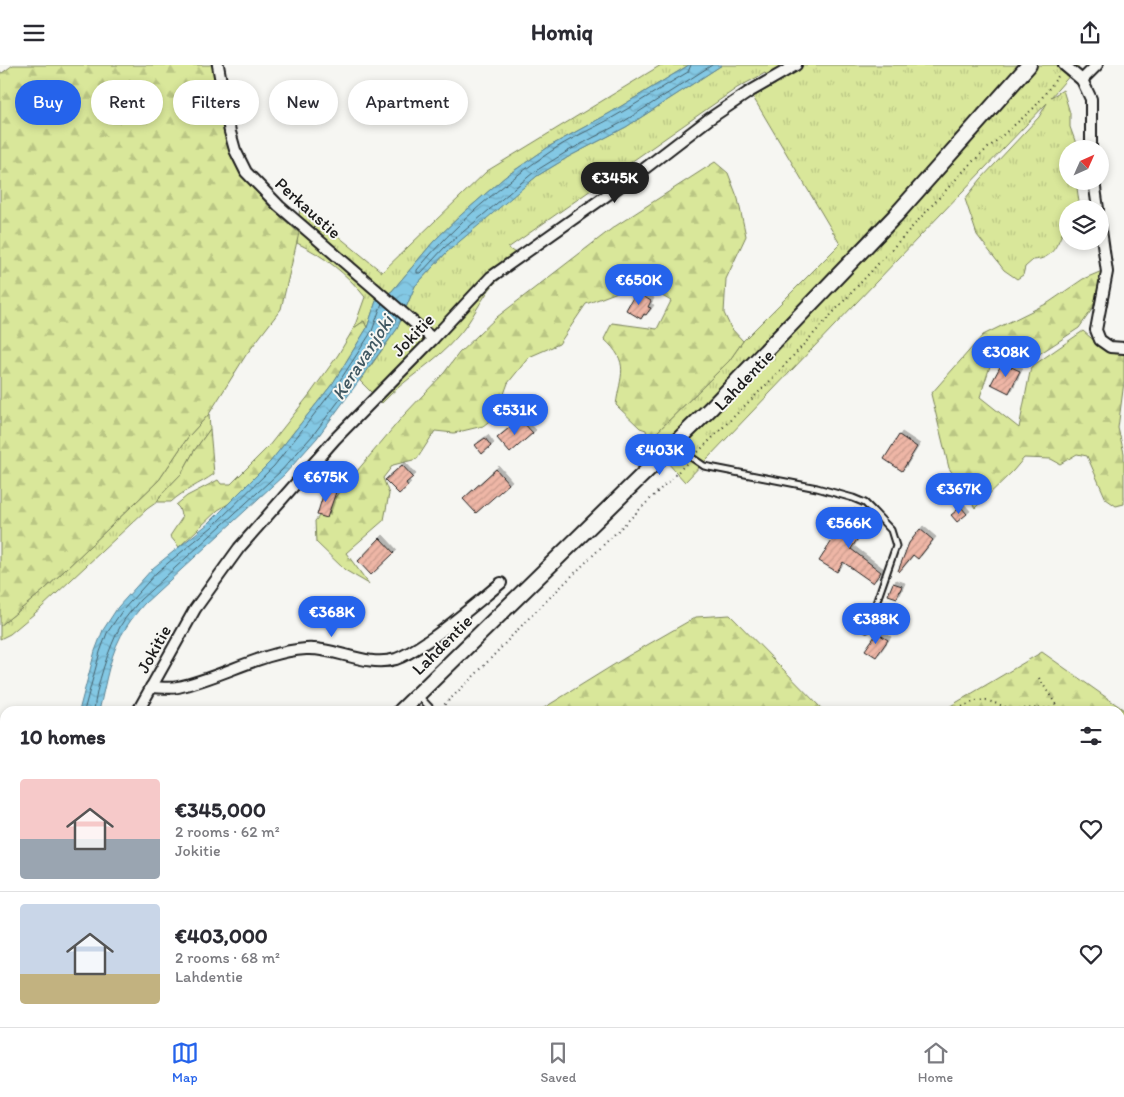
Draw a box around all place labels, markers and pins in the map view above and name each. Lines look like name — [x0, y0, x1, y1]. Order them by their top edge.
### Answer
pin: €345K — [580, 161, 650, 204]
pin: €650K — [604, 263, 674, 306]
pin: €308K — [971, 335, 1041, 378]
pin: €531K — [480, 393, 550, 436]
pin: €403K — [625, 433, 695, 476]
pin: €675K — [291, 461, 361, 503]
pin: €367K — [924, 473, 994, 515]
pin: €566K — [814, 507, 884, 549]
pin: €368K — [297, 595, 367, 638]
pin: €388K — [841, 603, 911, 645]

